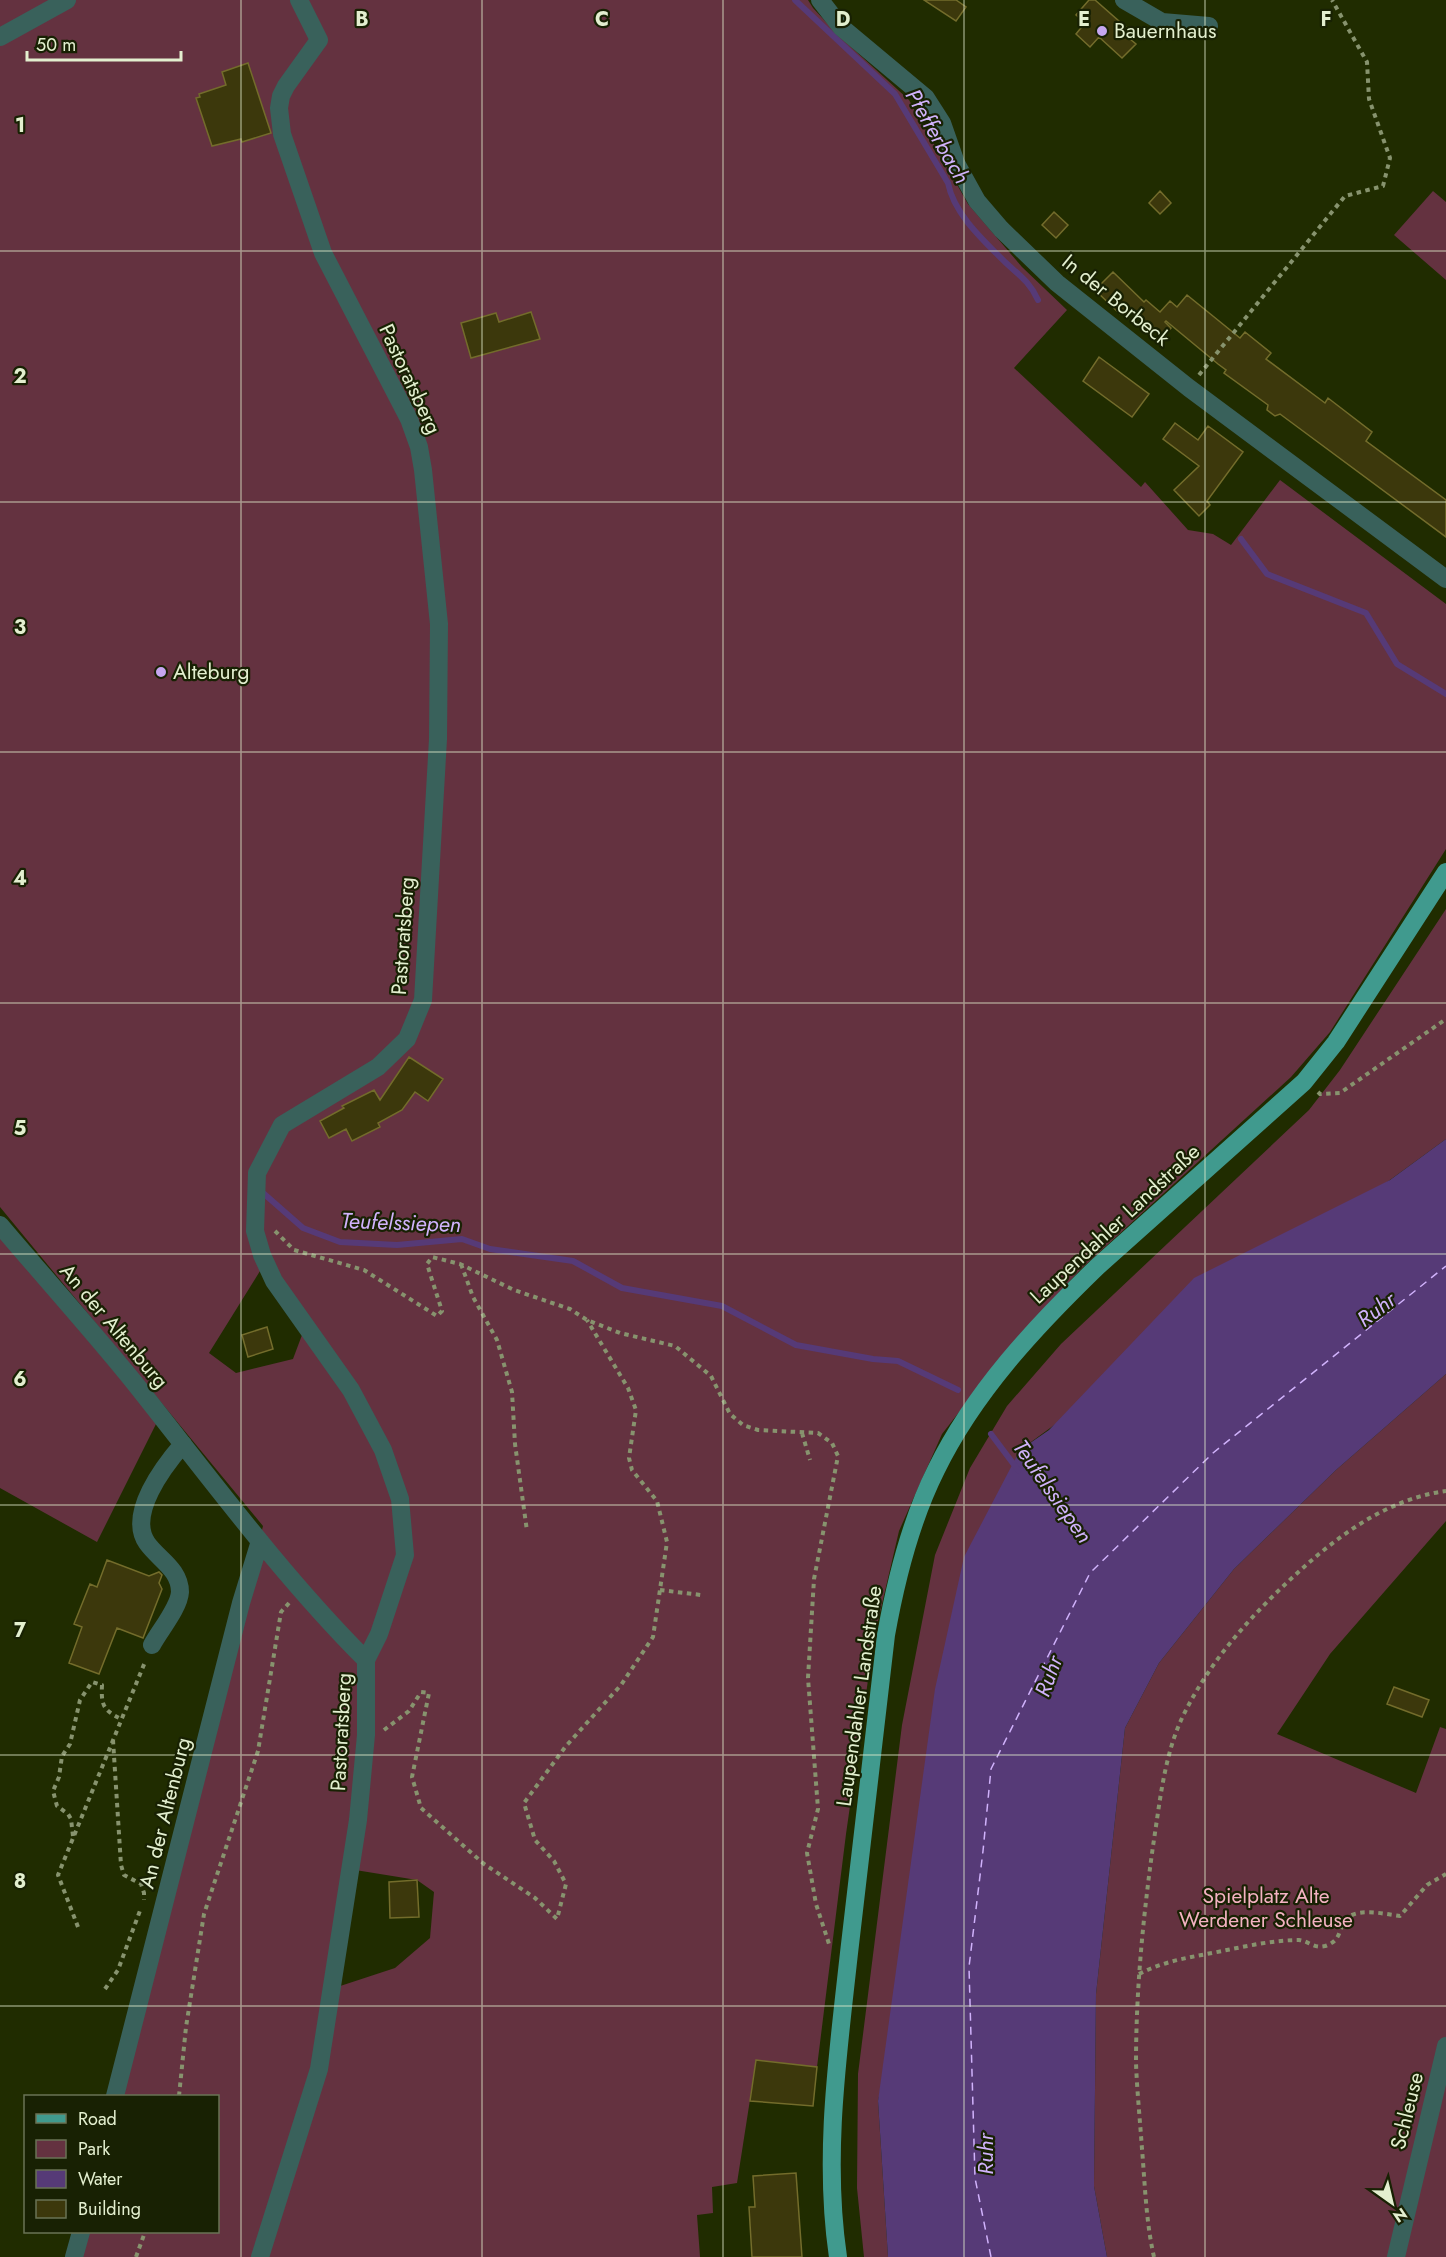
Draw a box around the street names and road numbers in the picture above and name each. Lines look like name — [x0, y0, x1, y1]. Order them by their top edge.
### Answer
street label: In der Borbeck — [1056, 247, 1177, 353]
street label: Pastoratsberg — [371, 319, 449, 439]
street label: Pastoratsberg — [384, 876, 422, 996]
street label: Laupendahler Landstraße — [1023, 1137, 1207, 1311]
street label: An der Altenburg — [53, 1257, 175, 1395]
street label: Laupendahler Landstraße — [829, 1583, 889, 1808]
street label: Pastoratsberg — [323, 1672, 359, 1792]
street label: An der Altenburg — [132, 1734, 198, 1892]
street label: Schleuse — [1383, 2069, 1431, 2153]

